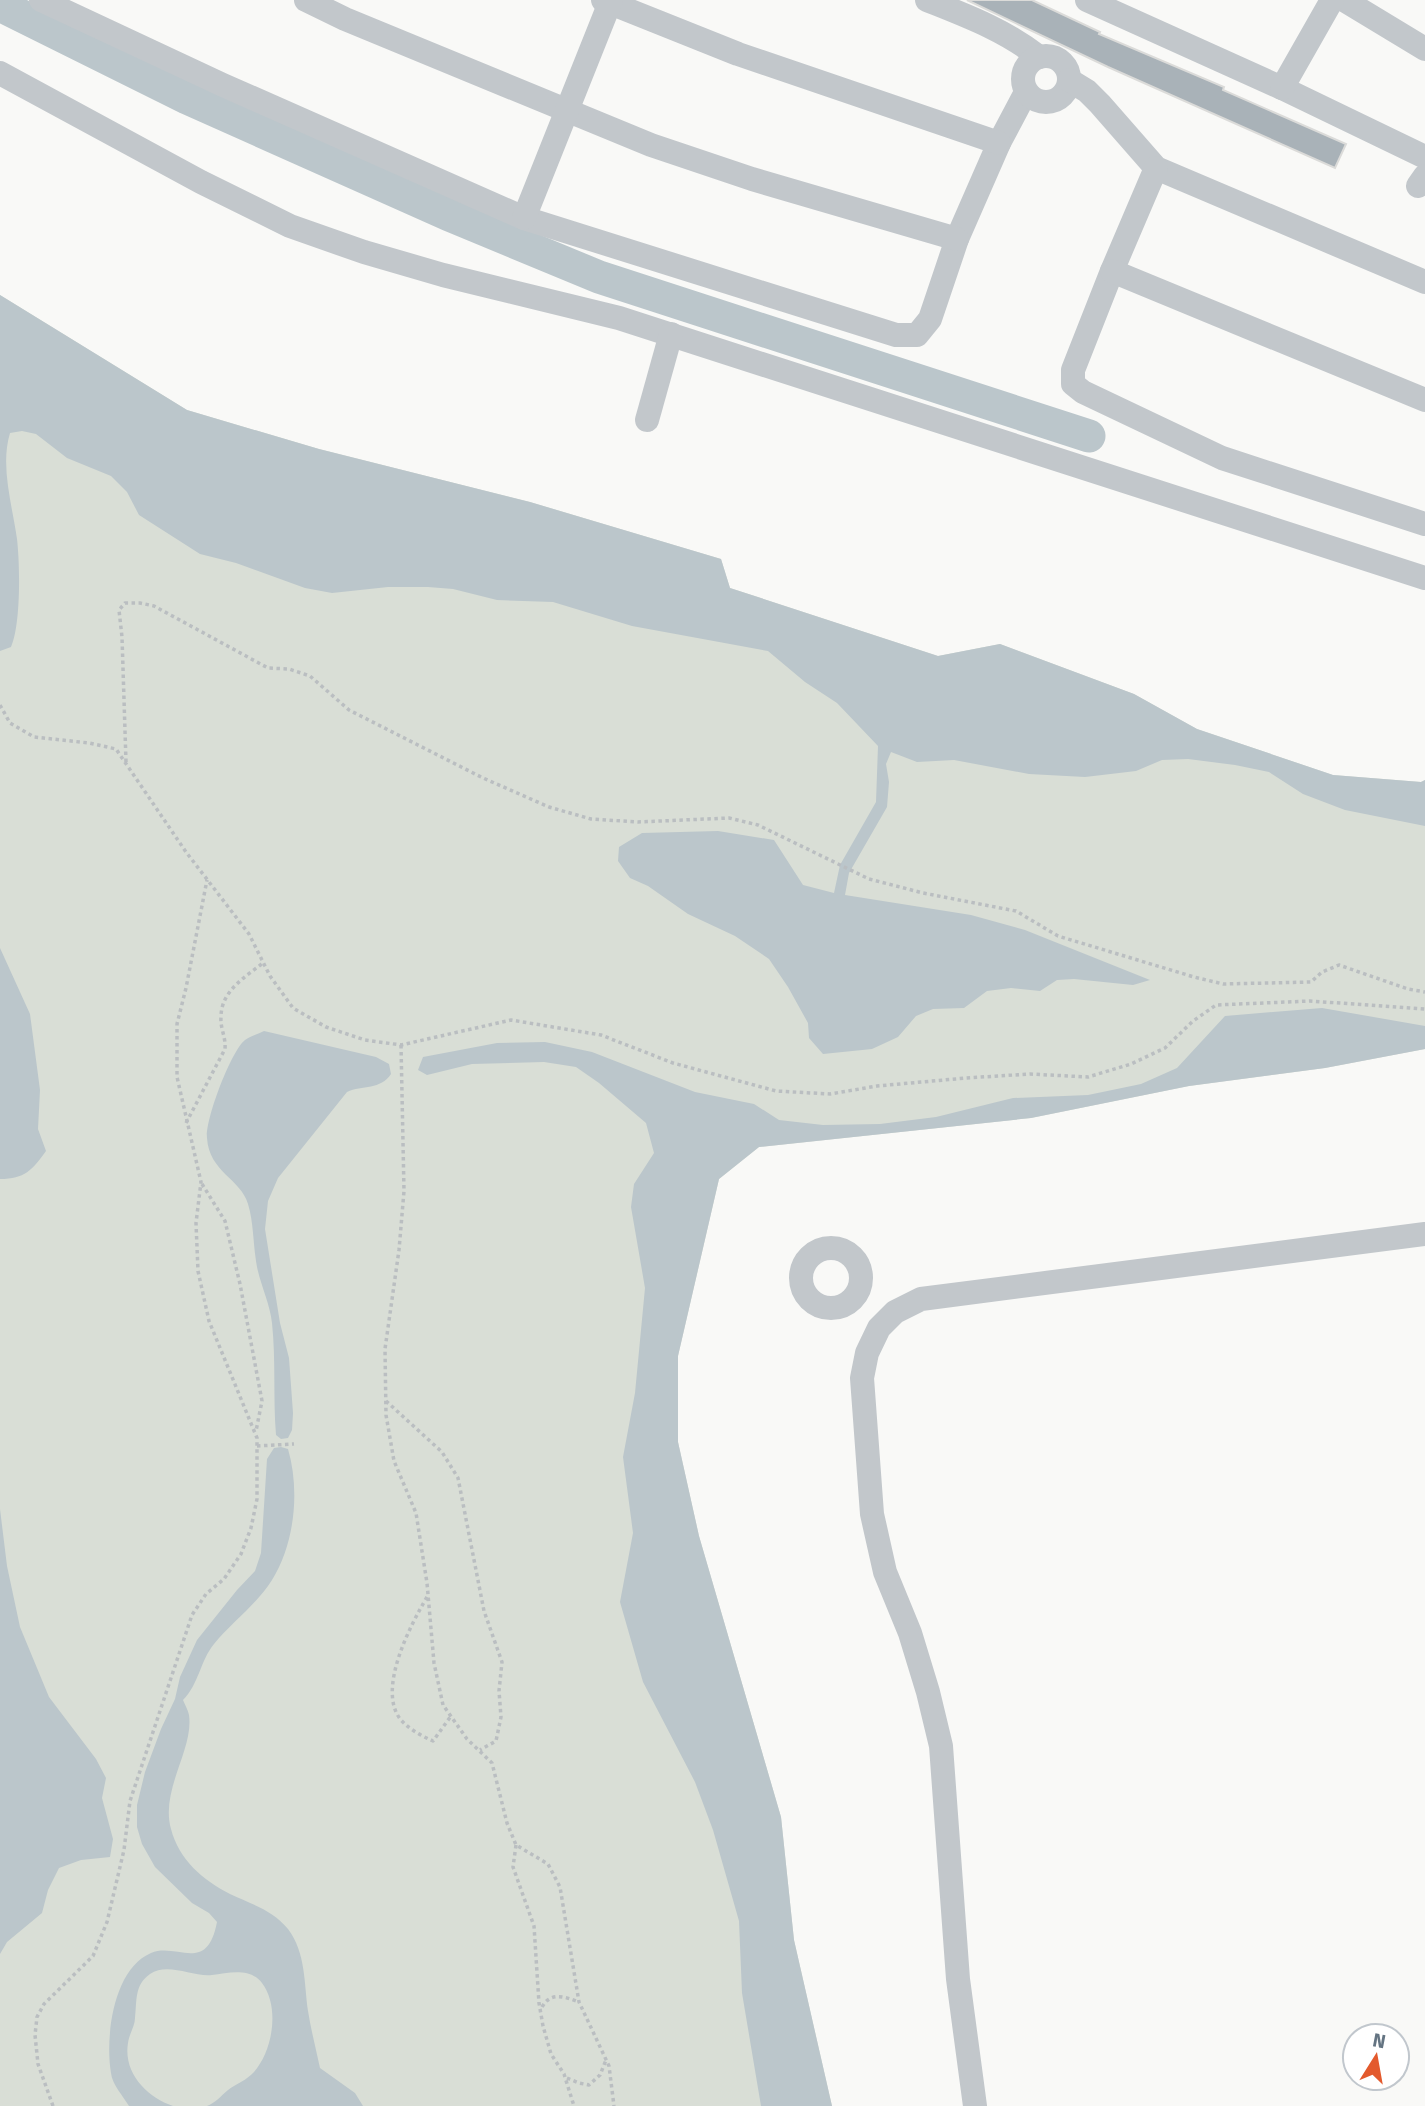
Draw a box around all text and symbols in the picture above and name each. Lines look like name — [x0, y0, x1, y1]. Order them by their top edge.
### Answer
north arrow — [1341, 2022, 1411, 2092]
text: N — [1371, 2028, 1388, 2053]

